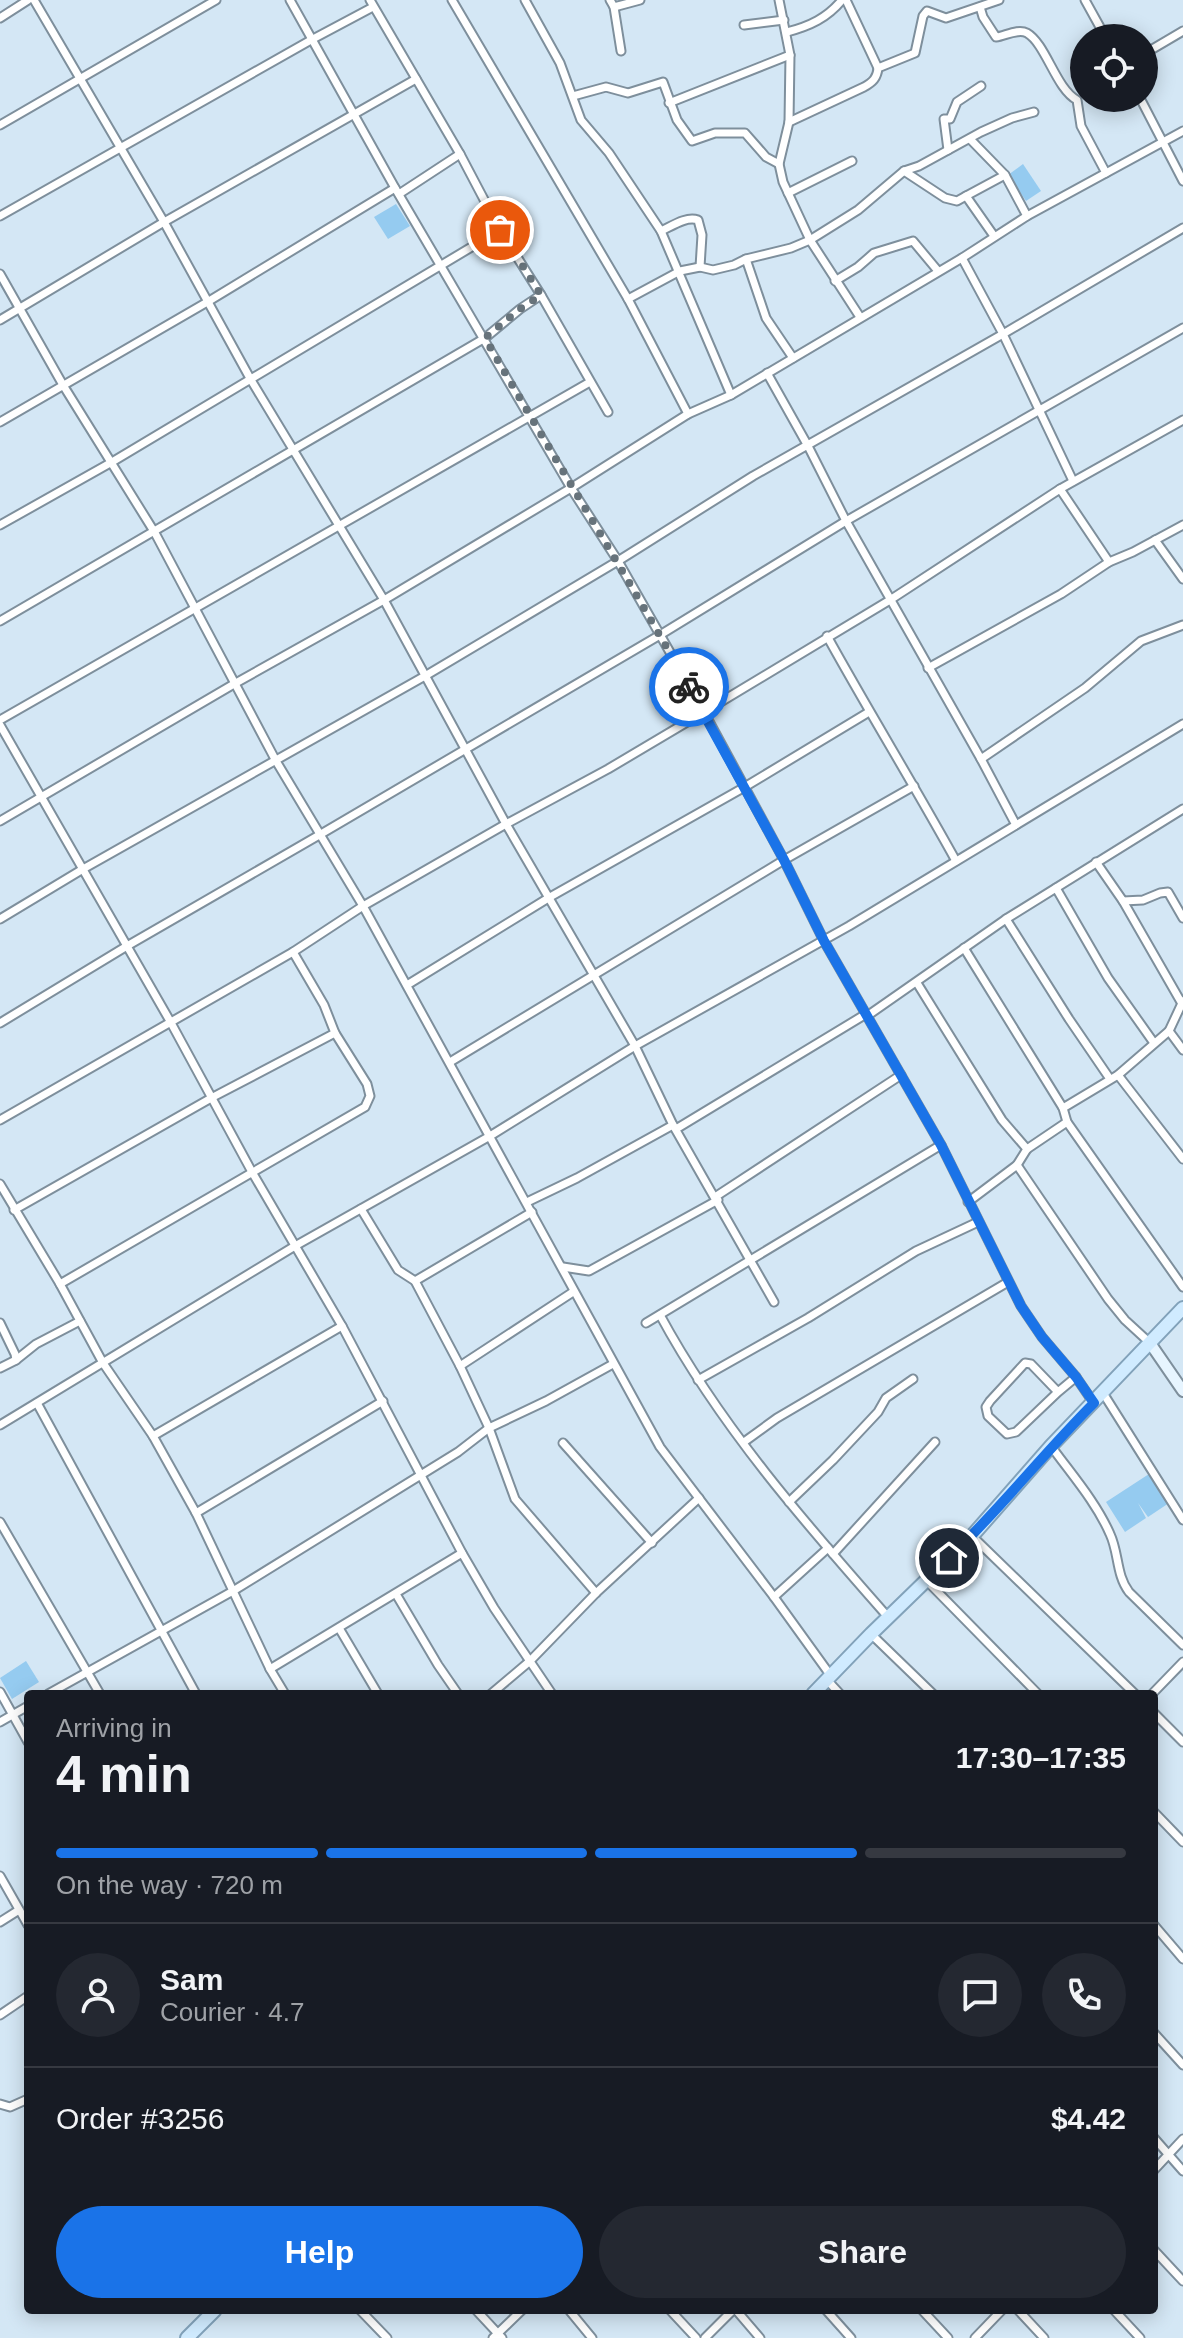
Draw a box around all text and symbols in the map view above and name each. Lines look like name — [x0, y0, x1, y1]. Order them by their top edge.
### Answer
map controls — [1070, 24, 1158, 112]
button: locate — [1070, 24, 1158, 112]
pin — [466, 196, 534, 264]
icon: bag — [478, 208, 522, 252]
courier — [649, 647, 729, 727]
icon: bike — [667, 665, 711, 709]
pin — [915, 1524, 983, 1592]
icon: home — [927, 1536, 971, 1580]
text: Arriving in — [56, 1713, 172, 1743]
text: 17:30–17:35 — [956, 1741, 1126, 1774]
text: 4 min — [56, 1745, 192, 1803]
text: On the way · 720 m — [56, 1870, 283, 1900]
button: person — [56, 1953, 140, 2037]
button: chat — [938, 1953, 1022, 2037]
button: phone — [1042, 1953, 1126, 2037]
text: Sam — [160, 1963, 223, 1996]
text: Courier · 4.7 — [160, 1997, 305, 2027]
text: Order #3256 — [56, 2102, 224, 2135]
text: $4.42 — [1051, 2102, 1126, 2135]
button: Help — [56, 2206, 583, 2298]
button: Share — [599, 2206, 1126, 2298]

